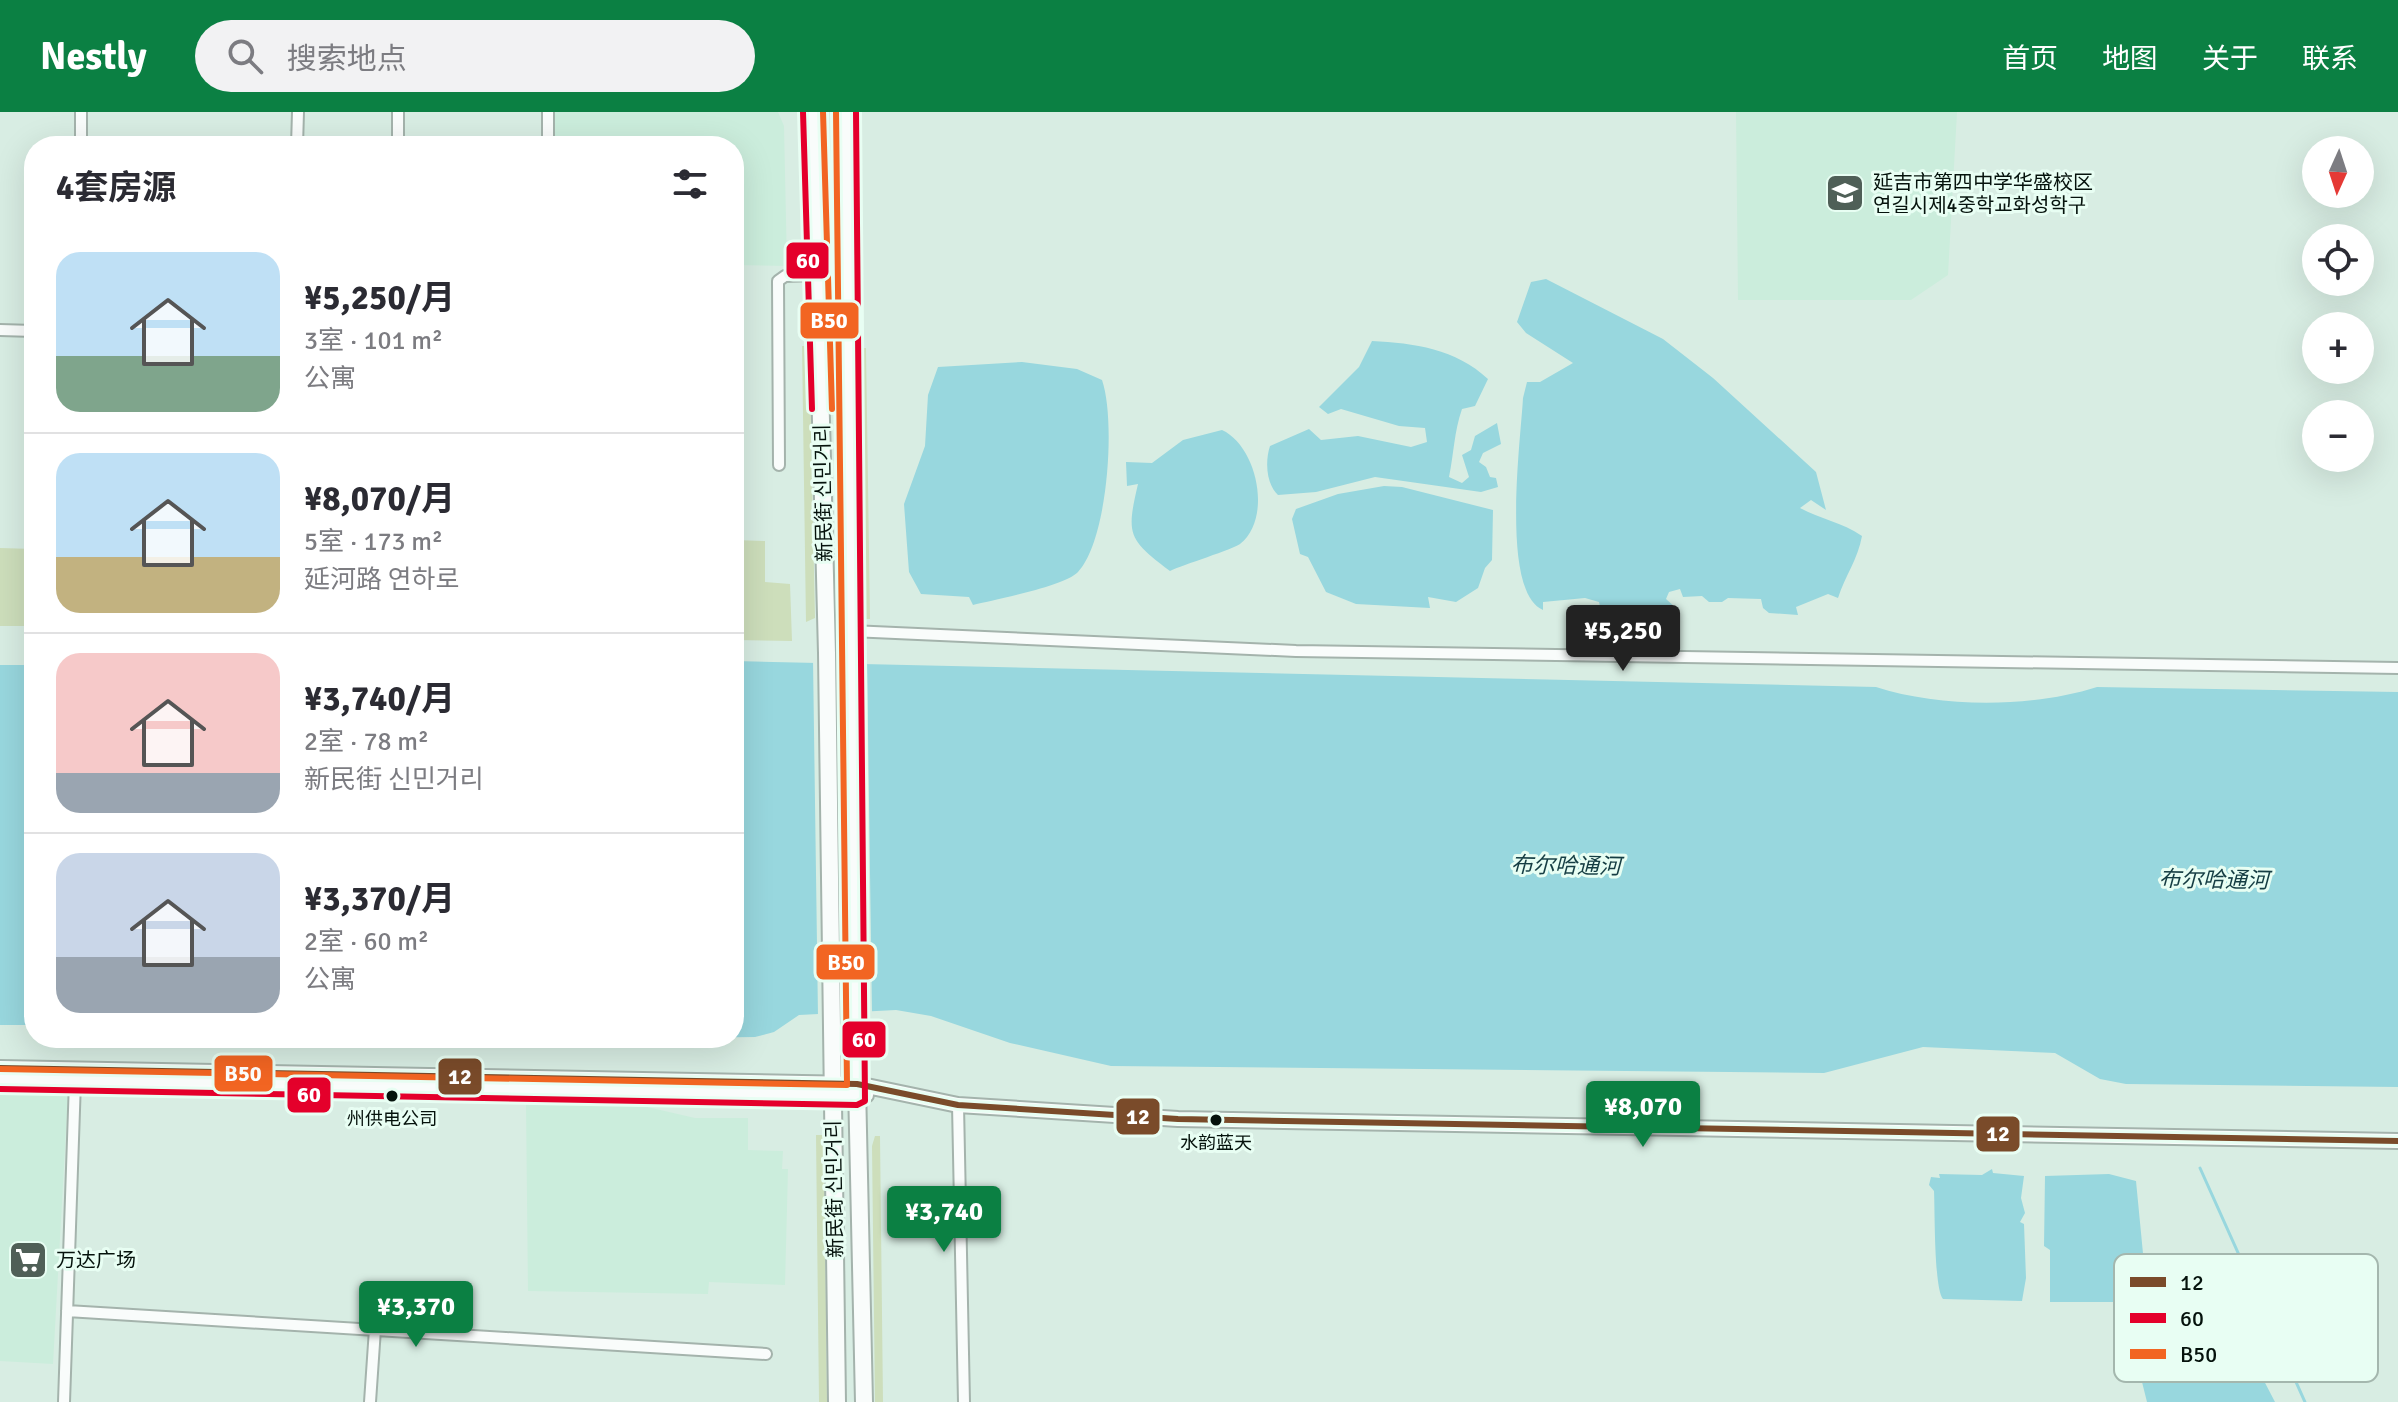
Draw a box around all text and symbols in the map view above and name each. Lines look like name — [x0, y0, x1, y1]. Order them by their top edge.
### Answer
search box — [195, 20, 755, 92]
text: Nestly — [40, 33, 147, 80]
icon: search — [223, 34, 267, 78]
text: 搜索地点 — [287, 41, 407, 78]
text: 首页 — [2002, 42, 2058, 76]
text: 地图 — [2102, 42, 2158, 76]
text: 关于 — [2202, 42, 2258, 76]
text: 联系 — [2302, 42, 2358, 76]
north arrow — [2302, 136, 2374, 208]
map controls — [2302, 136, 2374, 472]
icon: filters — [668, 162, 712, 206]
text: 4套房源 — [56, 167, 176, 209]
place label: 延吉市第四中学华盛校区 연길시제4중학교화성학구 — [1873, 170, 2093, 218]
school or university icon: 延吉市第四中学华盛校区 연길시제4중학교화성학구 — [1824, 172, 1866, 214]
button: locate — [2302, 224, 2374, 296]
line badge: 60 — [785, 241, 830, 280]
text: 60 — [796, 247, 820, 274]
text: ¥5,250/月 — [304, 277, 455, 319]
icon: home — [120, 284, 216, 380]
line badge: B50 — [799, 301, 860, 340]
text: B50 — [810, 307, 848, 334]
button: + — [2302, 312, 2374, 384]
text: 3室 · 101 m² — [304, 325, 443, 357]
text: 公寓 — [304, 363, 356, 395]
button: − — [2302, 400, 2374, 472]
street label: 新民街 신민거리 — [810, 424, 837, 562]
text: ¥8,070/月 — [304, 478, 455, 520]
icon: home — [120, 485, 216, 581]
text: 5室 · 173 m² — [304, 526, 443, 558]
text: 延河路 연하로 — [304, 564, 459, 596]
pin: ¥5,250 — [1558, 605, 1688, 673]
text: ¥5,250 — [1584, 615, 1662, 647]
text: ¥3,740/月 — [304, 678, 455, 720]
icon: home — [120, 685, 216, 781]
text: 2室 · 78 m² — [304, 726, 429, 758]
text: 新民街 신민거리 — [304, 764, 483, 796]
water label: 布尔哈通河 — [1511, 851, 1625, 880]
water label: 布尔哈通河 — [2159, 865, 2273, 894]
text: ¥3,370/月 — [304, 878, 455, 920]
icon: home — [120, 885, 216, 981]
text: 2室 · 60 m² — [304, 926, 429, 958]
line badge: B50 — [815, 943, 876, 981]
text: B50 — [827, 949, 865, 976]
text: 公寓 — [304, 964, 356, 996]
line badge: 60 — [841, 1020, 887, 1059]
text: 60 — [852, 1026, 876, 1053]
line badge: B50 — [213, 1054, 274, 1093]
line badge: 12 — [437, 1057, 483, 1096]
text: B50 — [224, 1060, 262, 1087]
text: 12 — [448, 1063, 472, 1090]
line badge: 60 — [286, 1076, 332, 1114]
text: 60 — [297, 1081, 321, 1108]
pin: ¥8,070 — [1578, 1081, 1708, 1149]
marker: 州供电公司 — [384, 1088, 400, 1104]
text: ¥8,070 — [1604, 1091, 1682, 1123]
line badge: 12 — [1115, 1097, 1161, 1136]
text: 12 — [1126, 1103, 1150, 1130]
place label: 州供电公司 — [347, 1108, 437, 1130]
marker: 水韵蓝天 — [1208, 1112, 1224, 1128]
line badge: 12 — [1975, 1115, 2021, 1153]
street label: 新民街 신민거리 — [821, 1120, 848, 1258]
text: 12 — [1986, 1120, 2010, 1147]
place label: 水韵蓝天 — [1180, 1132, 1252, 1154]
pin: ¥3,740 — [879, 1186, 1009, 1254]
text: ¥3,740 — [905, 1196, 983, 1228]
supermarket icon: 万达广场 — [7, 1239, 49, 1281]
place label: 万达广场 — [56, 1248, 136, 1273]
legend — [2114, 1254, 2378, 1382]
text: 12 — [2180, 1269, 2204, 1296]
pin: ¥3,370 — [351, 1281, 481, 1349]
text: ¥3,370 — [377, 1291, 455, 1323]
text: 60 — [2180, 1305, 2204, 1332]
text: B50 — [2180, 1341, 2217, 1368]

